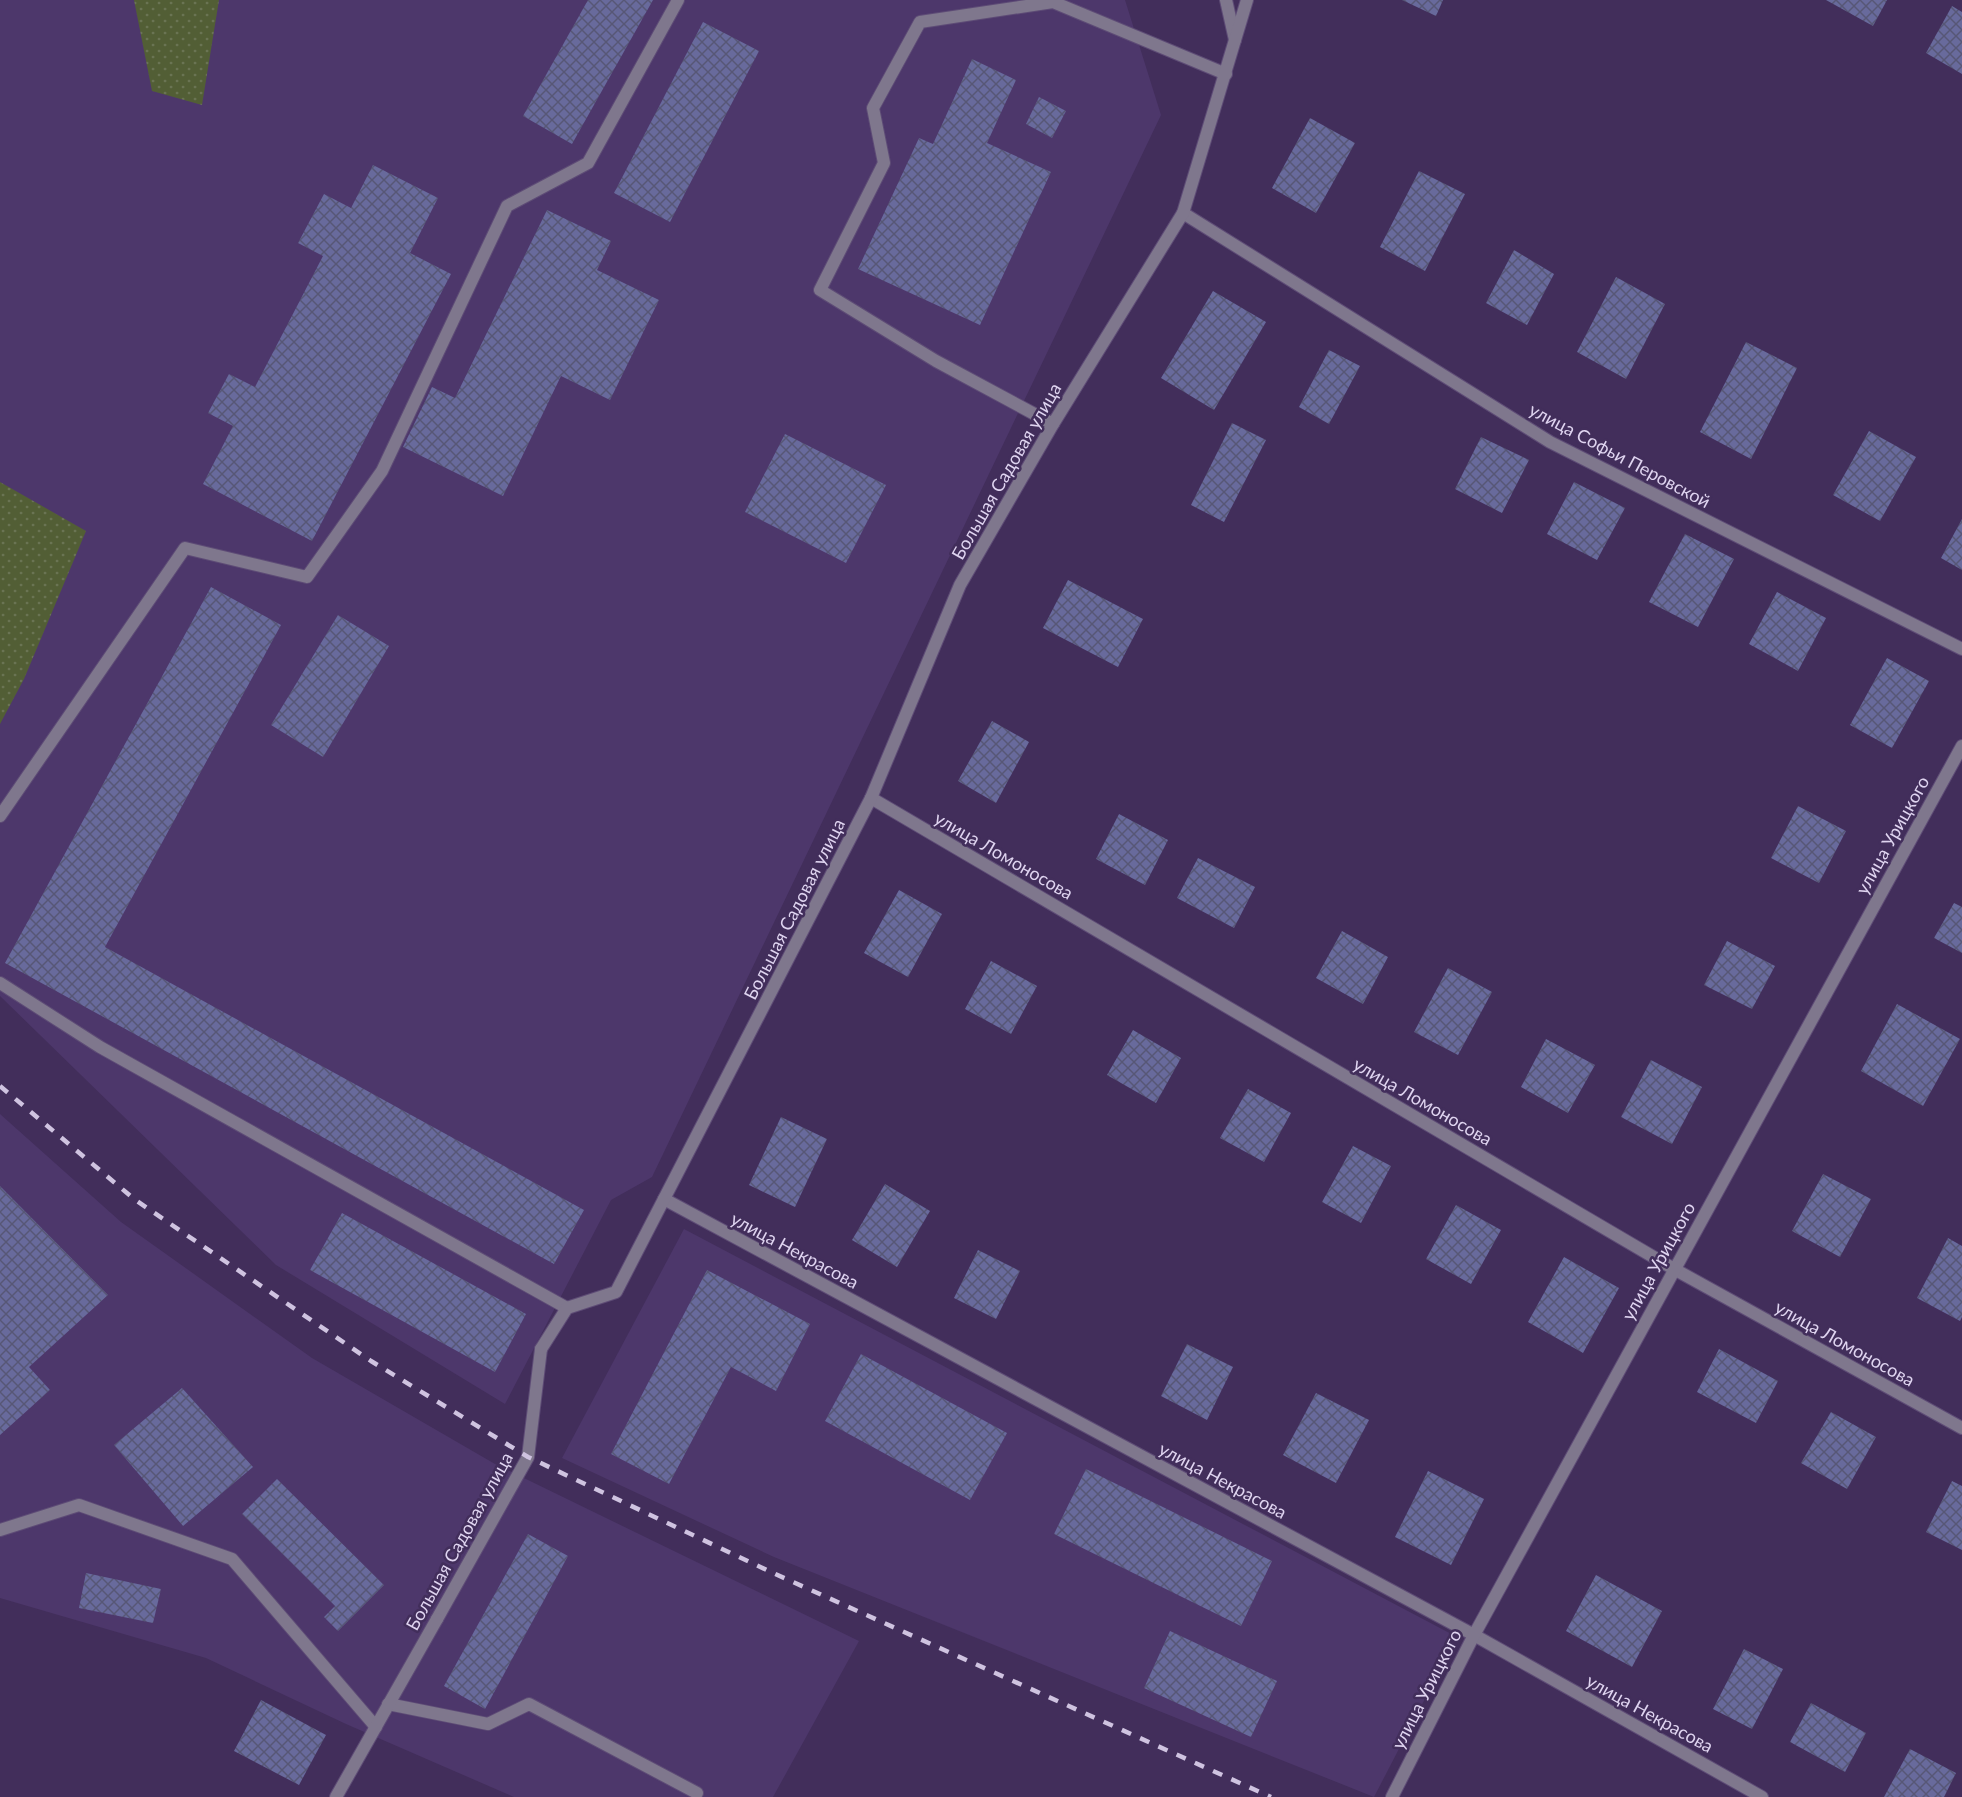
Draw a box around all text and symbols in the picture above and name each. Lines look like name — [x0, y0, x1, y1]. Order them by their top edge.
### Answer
street label: Большая Садовая улица — [946, 379, 1066, 563]
street label: улица Софьи Перовской — [1526, 398, 1714, 512]
street label: улица Урицкого — [1851, 772, 1933, 898]
street label: улица Ломоносова — [931, 806, 1077, 904]
street label: Большая Садовая улица — [739, 815, 849, 1003]
street label: улица Ломоносова — [1350, 1052, 1496, 1150]
street label: улица Урицкого — [1617, 1198, 1699, 1324]
street label: улица Некрасова — [727, 1207, 863, 1293]
street label: улица Ломоносова — [1771, 1295, 1919, 1391]
street label: улица Некрасова — [1155, 1437, 1291, 1523]
street label: Большая Садовая улица — [401, 1448, 517, 1634]
street label: улица Урицкого — [1386, 1625, 1466, 1753]
street label: улица Некрасова — [1583, 1669, 1717, 1757]

